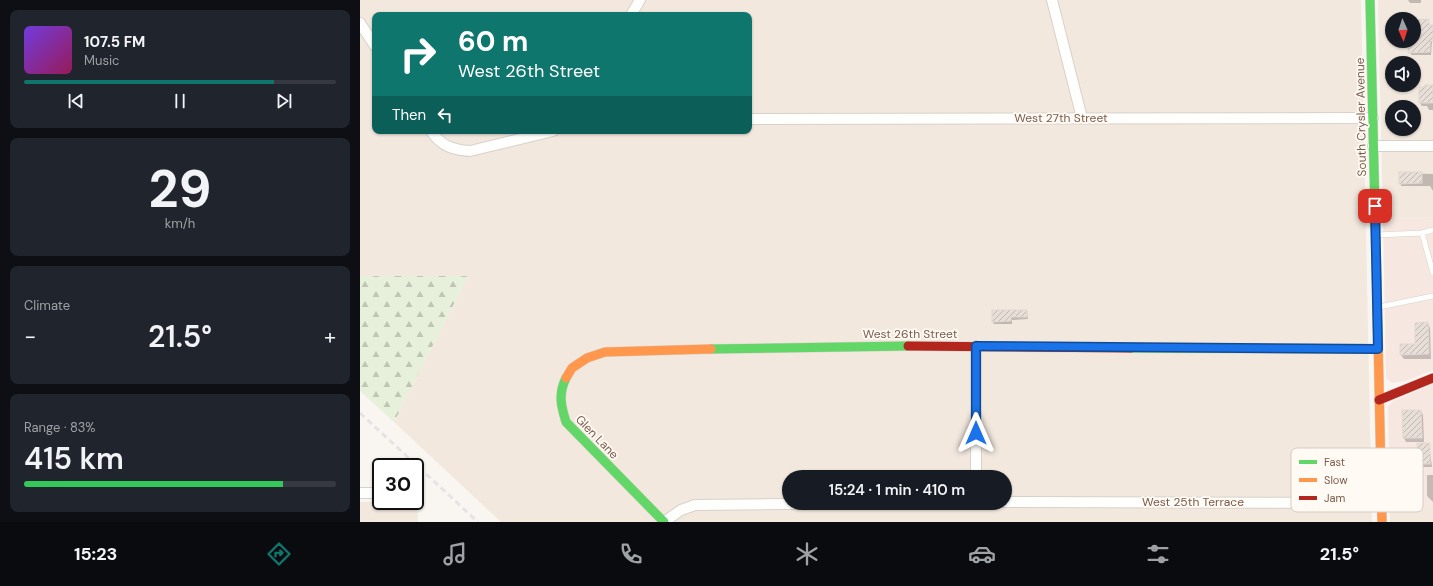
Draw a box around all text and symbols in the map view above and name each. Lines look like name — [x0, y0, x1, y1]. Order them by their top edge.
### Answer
north arrow — [1385, 12, 1421, 48]
map controls — [1385, 12, 1421, 136]
text: 60 m — [458, 23, 528, 60]
icon: right — [392, 28, 444, 80]
text: 107.5 FM — [84, 32, 145, 52]
text: Music — [84, 52, 119, 69]
button: sound — [1385, 56, 1421, 92]
street label: South Crysler Avenue — [1352, 57, 1370, 177]
text: West 26th Street — [458, 59, 600, 83]
icon: previous — [65, 90, 87, 112]
icon: pause — [169, 90, 191, 112]
icon: next — [273, 90, 295, 112]
button: search — [1385, 100, 1421, 136]
icon: left — [434, 104, 456, 126]
text: Then — [392, 105, 426, 125]
street label: West 27th Street — [1014, 110, 1108, 126]
text: 29 — [149, 155, 211, 223]
pin — [1358, 189, 1392, 223]
icon: arrive — [1364, 195, 1386, 217]
text: km/h — [165, 215, 195, 232]
text: Climate — [24, 297, 70, 314]
text: 21.5° — [148, 317, 212, 356]
text: − — [24, 322, 36, 351]
text: + — [324, 322, 336, 351]
street label: West 26th Street — [863, 326, 958, 342]
street label: Glen Lane — [572, 412, 622, 463]
position arrow — [955, 412, 997, 454]
text: Range · 83% — [24, 419, 96, 436]
text: 415 km — [24, 439, 124, 478]
legend — [1291, 448, 1423, 512]
text: Fast — [1324, 455, 1345, 469]
speed limit sign: 30 — [372, 458, 424, 510]
text: Slow — [1324, 473, 1348, 487]
text: 15:24 · 1 min · 410 m — [829, 480, 965, 500]
text: Jam — [1324, 491, 1345, 505]
street label: West 25th Terrace — [1142, 494, 1244, 510]
icon: directions — [265, 540, 293, 568]
icon: music — [441, 540, 469, 568]
icon: phone — [617, 540, 645, 568]
icon: climate — [793, 540, 821, 568]
icon: car — [968, 540, 996, 568]
icon: filters — [1144, 540, 1172, 568]
text: 15:23 — [74, 542, 117, 566]
text: 21.5° — [1320, 542, 1359, 566]

